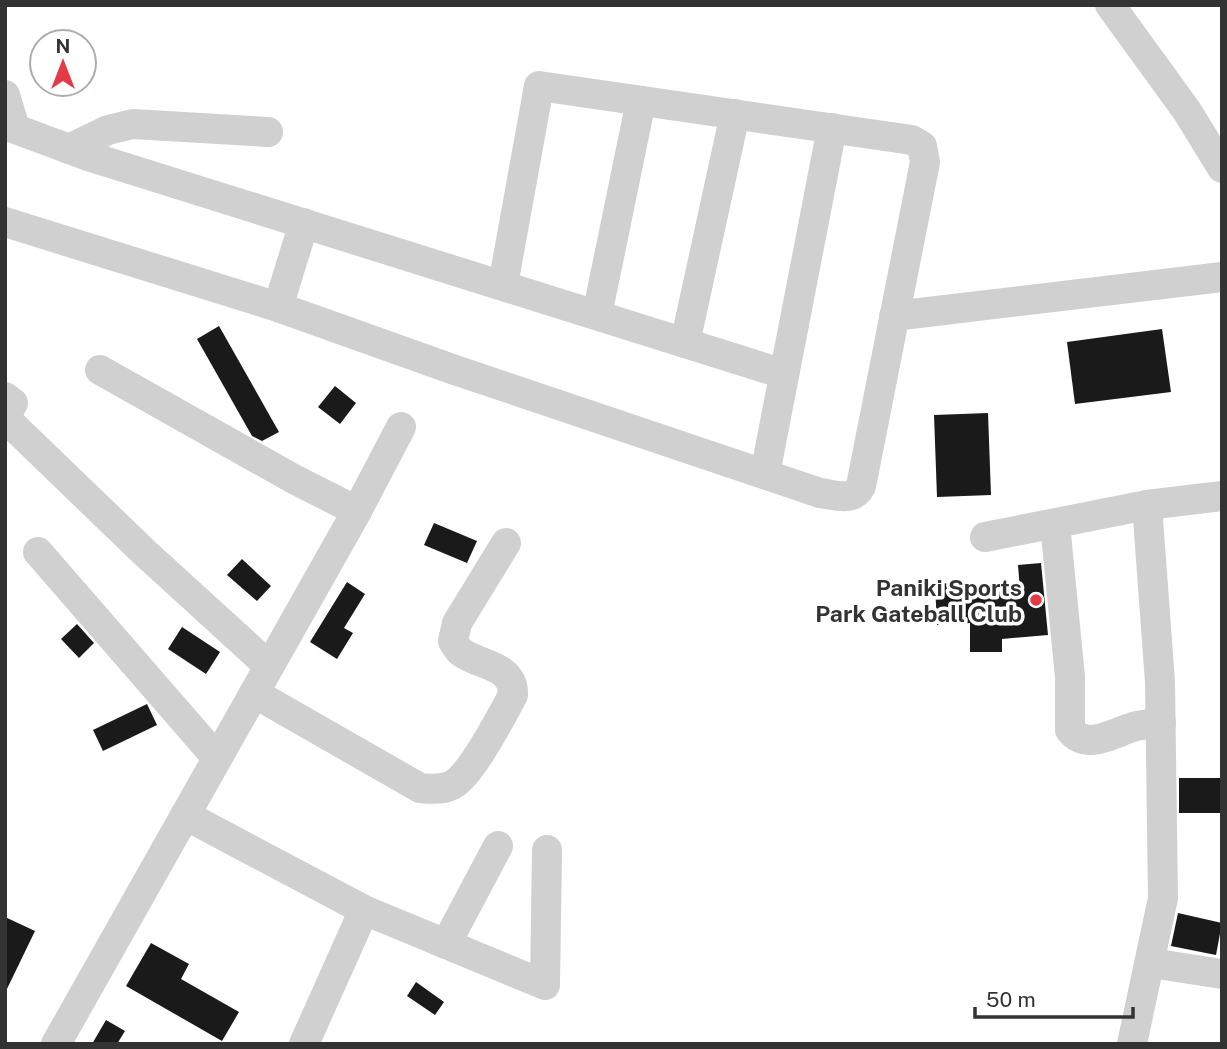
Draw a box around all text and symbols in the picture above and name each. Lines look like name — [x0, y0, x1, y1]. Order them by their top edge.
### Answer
north arrow — [28, 28, 98, 98]
text: N — [56, 35, 70, 57]
place label: Paniki Sports Park Gateball Club — [815, 574, 1022, 627]
marker: Paniki Sports Park Gateball Club — [1028, 592, 1044, 608]
scale bar — [975, 976, 1132, 1020]
text: 50 m — [986, 987, 1036, 1012]

